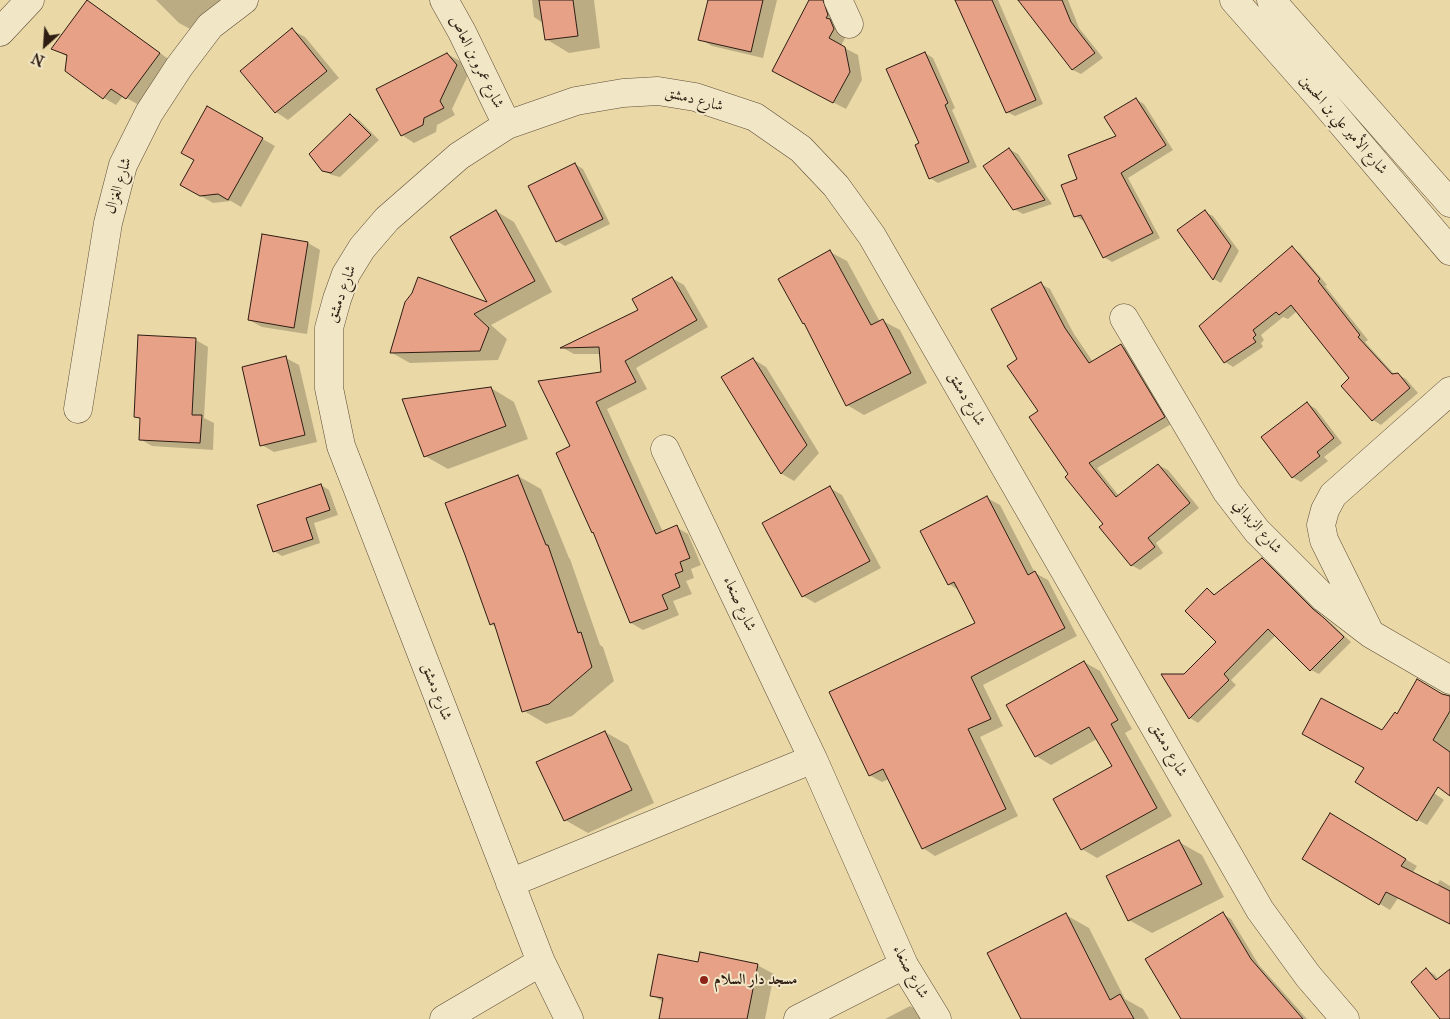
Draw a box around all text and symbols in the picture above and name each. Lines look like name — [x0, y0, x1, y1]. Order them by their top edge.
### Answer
street label: شارع عمرو بن العاص — [445, 13, 507, 111]
north arrow — [20, 20, 70, 70]
text: N — [29, 49, 47, 69]
street label: شارع الأمير علي بن الحسين — [1295, 72, 1391, 178]
street label: شارع دمشق — [663, 84, 725, 116]
street label: شارع الغزال — [102, 156, 136, 216]
street label: شارع دمشق — [323, 263, 361, 325]
street label: شارع دمشق — [943, 369, 989, 429]
street label: شارع الزبداني — [1229, 496, 1285, 558]
street label: شارع صنعاء — [719, 574, 759, 634]
street label: شارع دمشق — [417, 661, 455, 723]
street label: شارع دمشق — [1145, 720, 1191, 780]
street label: شارع صنعاء — [888, 942, 932, 1002]
place label: مسجد دار السلام — [714, 971, 797, 989]
marker: مسجد دار السلام — [698, 974, 710, 986]

